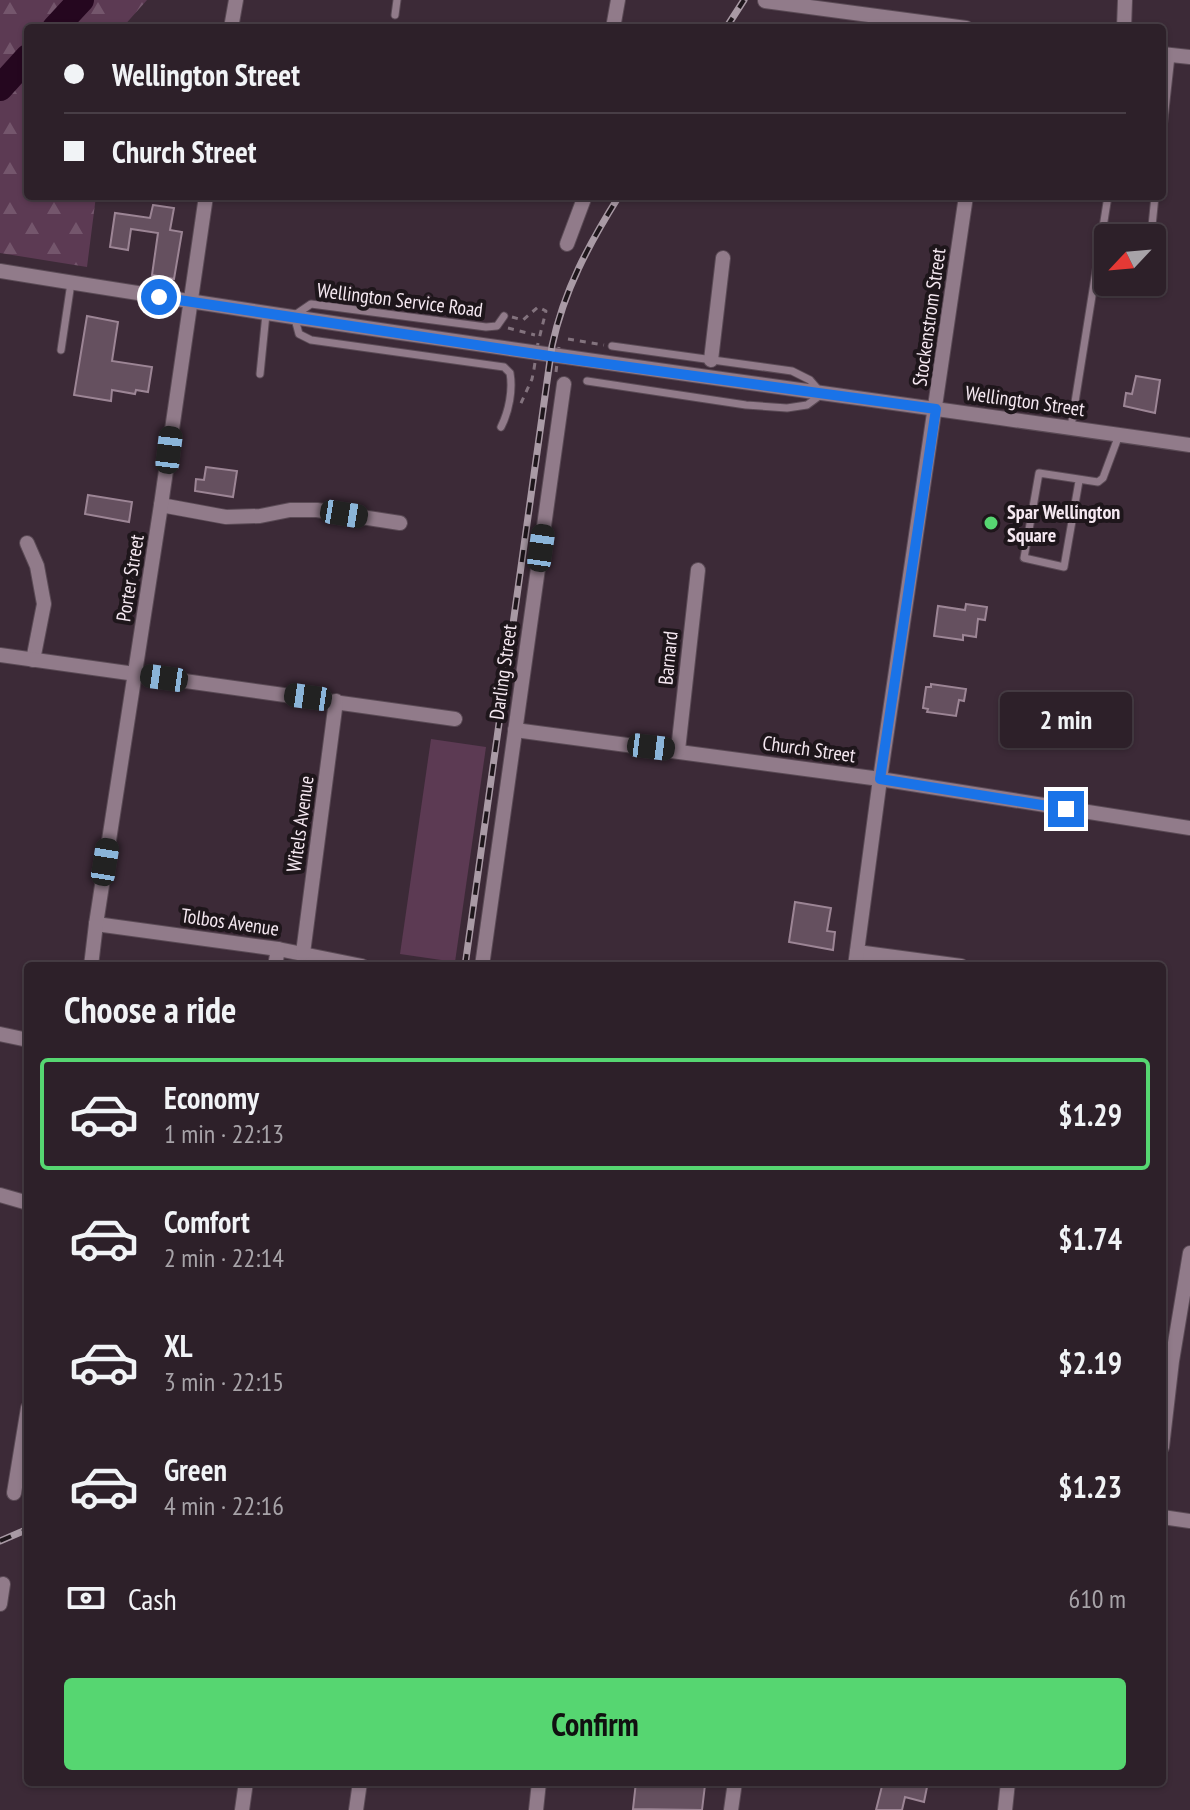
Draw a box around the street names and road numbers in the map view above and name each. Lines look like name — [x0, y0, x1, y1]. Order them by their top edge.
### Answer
street label: Stockenstrom Street — [906, 246, 952, 388]
street label: Wellington Service Road — [316, 277, 484, 323]
street label: Wellington Street — [964, 380, 1087, 422]
street label: Porter Street — [110, 532, 150, 623]
street label: Darling Street — [483, 622, 523, 721]
street label: Barnard — [652, 630, 684, 686]
street label: Church Street — [761, 730, 858, 768]
street label: Witels Avenue — [280, 774, 320, 874]
street label: Tolbos Avenue — [179, 902, 281, 942]

